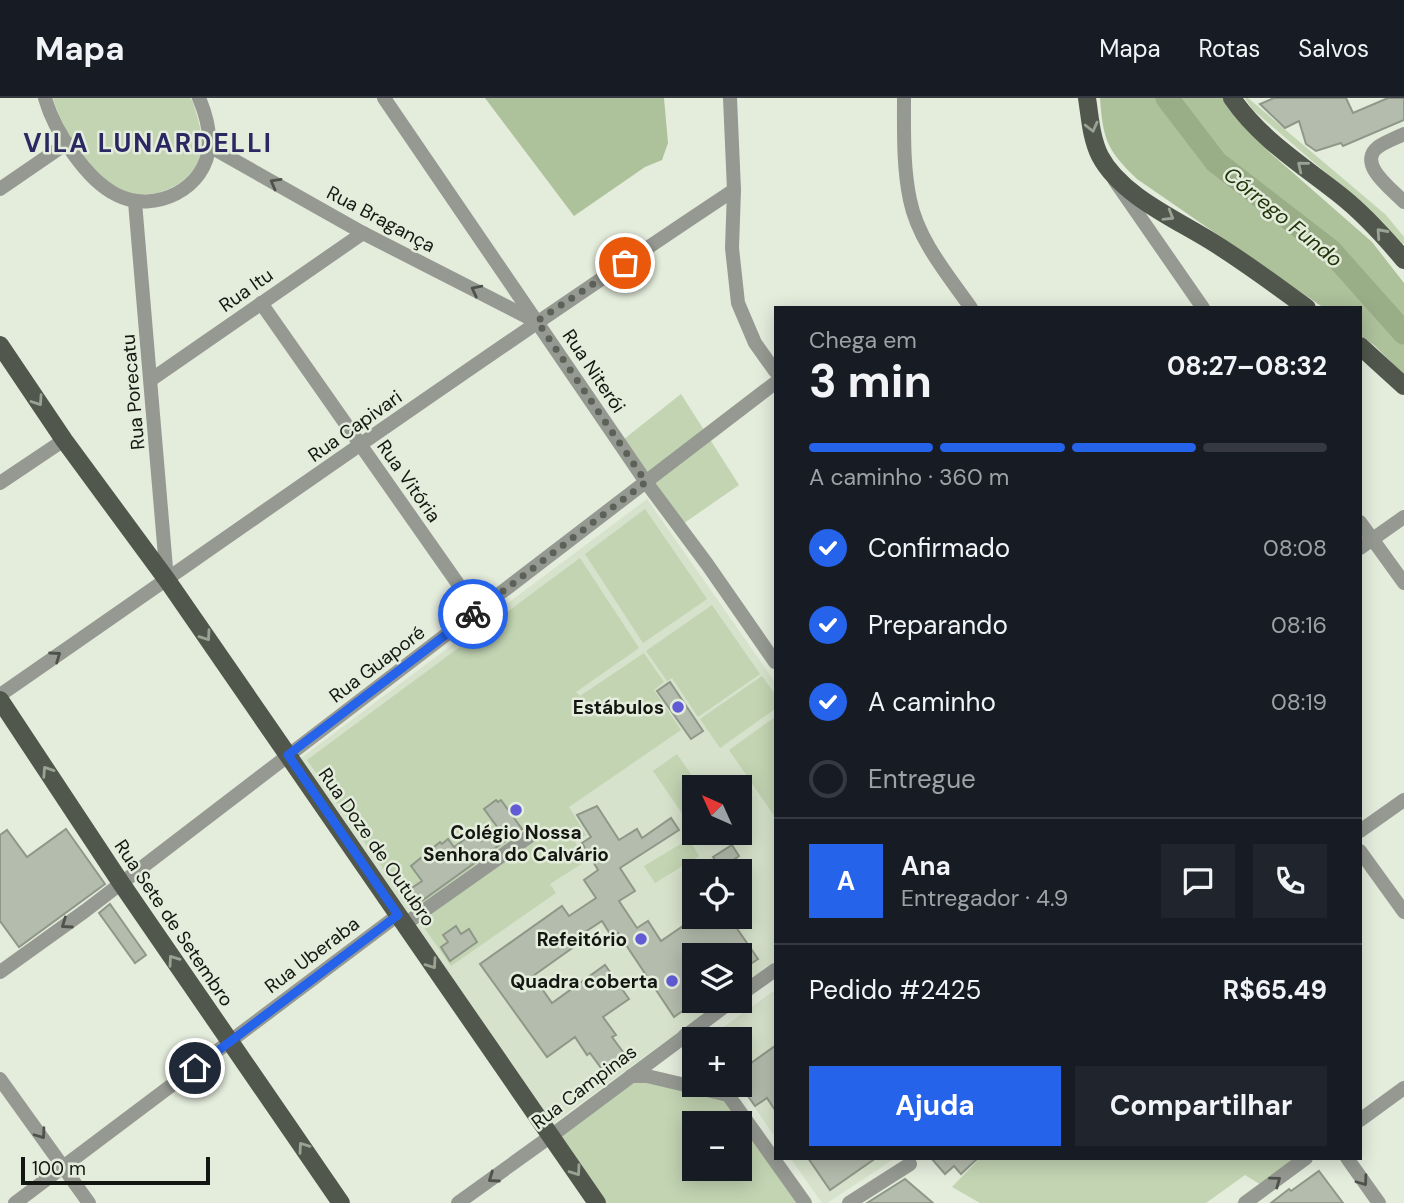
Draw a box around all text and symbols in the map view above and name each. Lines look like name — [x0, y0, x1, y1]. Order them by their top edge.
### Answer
text: Mapa — [35, 27, 125, 70]
text: Mapa — [1099, 33, 1161, 64]
text: Rotas — [1199, 33, 1260, 64]
text: Salvos — [1298, 33, 1369, 64]
one-way arrow — [1084, 121, 1098, 133]
district label: VILA LUNARDELLI — [23, 126, 273, 160]
water label: Córrego Fundo — [1218, 160, 1348, 274]
one-way arrow — [1297, 162, 1309, 175]
one-way arrow — [270, 178, 282, 191]
street label: Rua Bragança — [322, 180, 440, 258]
one-way arrow — [1162, 208, 1175, 221]
one-way arrow — [1377, 228, 1389, 241]
pin — [595, 233, 655, 293]
icon: bag — [606, 244, 644, 282]
street label: Rua Itu — [214, 262, 278, 318]
one-way arrow — [471, 285, 483, 299]
street label: Rua Niterói — [557, 324, 631, 418]
text: Chega em — [809, 325, 917, 355]
street label: Rua Porecatu — [115, 333, 151, 451]
text: 08:27–08:32 — [1167, 349, 1327, 383]
text: 3 min — [809, 351, 932, 411]
street label: Rua Capivari — [303, 384, 407, 468]
one-way arrow — [30, 394, 43, 407]
street label: Rua Vitória — [371, 435, 447, 527]
text: A caminho · 360 m — [809, 462, 1009, 492]
icon: check — [809, 529, 847, 567]
text: Confirmado — [868, 531, 1010, 565]
text: 08:08 — [1263, 533, 1327, 563]
courier — [438, 579, 508, 649]
icon: bike — [454, 595, 492, 633]
icon: check — [809, 606, 847, 644]
text: Preparando — [868, 608, 1008, 642]
text: 08:16 — [1271, 610, 1327, 640]
street label: Rua Guaporé — [324, 620, 430, 708]
one-way arrow — [198, 628, 210, 641]
one-way arrow — [48, 652, 61, 664]
icon: check — [809, 683, 847, 721]
text: A caminho — [868, 685, 996, 719]
text: 08:19 — [1271, 687, 1327, 717]
place label: Estábulos — [573, 695, 664, 720]
marker: Estábulos — [670, 699, 686, 715]
text: Entregue — [868, 762, 976, 796]
street label: Rua Doze de Outubro — [313, 763, 441, 931]
one-way arrow — [42, 765, 55, 778]
north arrow — [682, 775, 752, 845]
map controls — [682, 775, 752, 1181]
marker: Colégio Nossa Senhora do Calvário — [508, 802, 524, 818]
place label: Colégio Nossa Senhora do Calvário — [423, 820, 609, 867]
street label: Rua Sete de Setembro — [109, 835, 239, 1011]
button: chat — [1161, 844, 1235, 918]
button: phone — [1253, 844, 1327, 918]
text: Ana — [901, 849, 951, 883]
button: locate — [682, 859, 752, 929]
text: A — [837, 864, 855, 898]
text: Entregador · 4.9 — [901, 883, 1068, 913]
street label: Rua Uberaba — [260, 911, 364, 999]
one-way arrow — [61, 916, 74, 928]
place label: Refeitório — [537, 927, 627, 952]
marker: Refeitório — [633, 931, 649, 947]
button: layers — [682, 943, 752, 1013]
one-way arrow — [169, 955, 181, 968]
one-way arrow — [424, 956, 436, 969]
place label: Quadra coberta — [510, 969, 658, 994]
marker: Quadra coberta — [664, 973, 680, 989]
text: Pedido #2425 — [809, 973, 981, 1007]
text: R$65.49 — [1223, 973, 1327, 1007]
button: + — [682, 1027, 752, 1097]
pin — [165, 1038, 225, 1098]
street label: Rua Campinas — [526, 1039, 642, 1135]
icon: home — [176, 1049, 214, 1087]
button: Ajuda — [809, 1066, 1061, 1146]
button: Compartilhar — [1075, 1066, 1327, 1146]
button: − — [682, 1111, 752, 1181]
one-way arrow — [32, 1126, 45, 1139]
one-way arrow — [299, 1142, 311, 1155]
scale bar — [21, 1154, 210, 1186]
text: 100 m — [32, 1156, 86, 1181]
one-way arrow — [568, 1164, 581, 1177]
one-way arrow — [488, 1170, 501, 1182]
one-way arrow — [1355, 1173, 1367, 1186]
one-way arrow — [1268, 1177, 1281, 1189]

